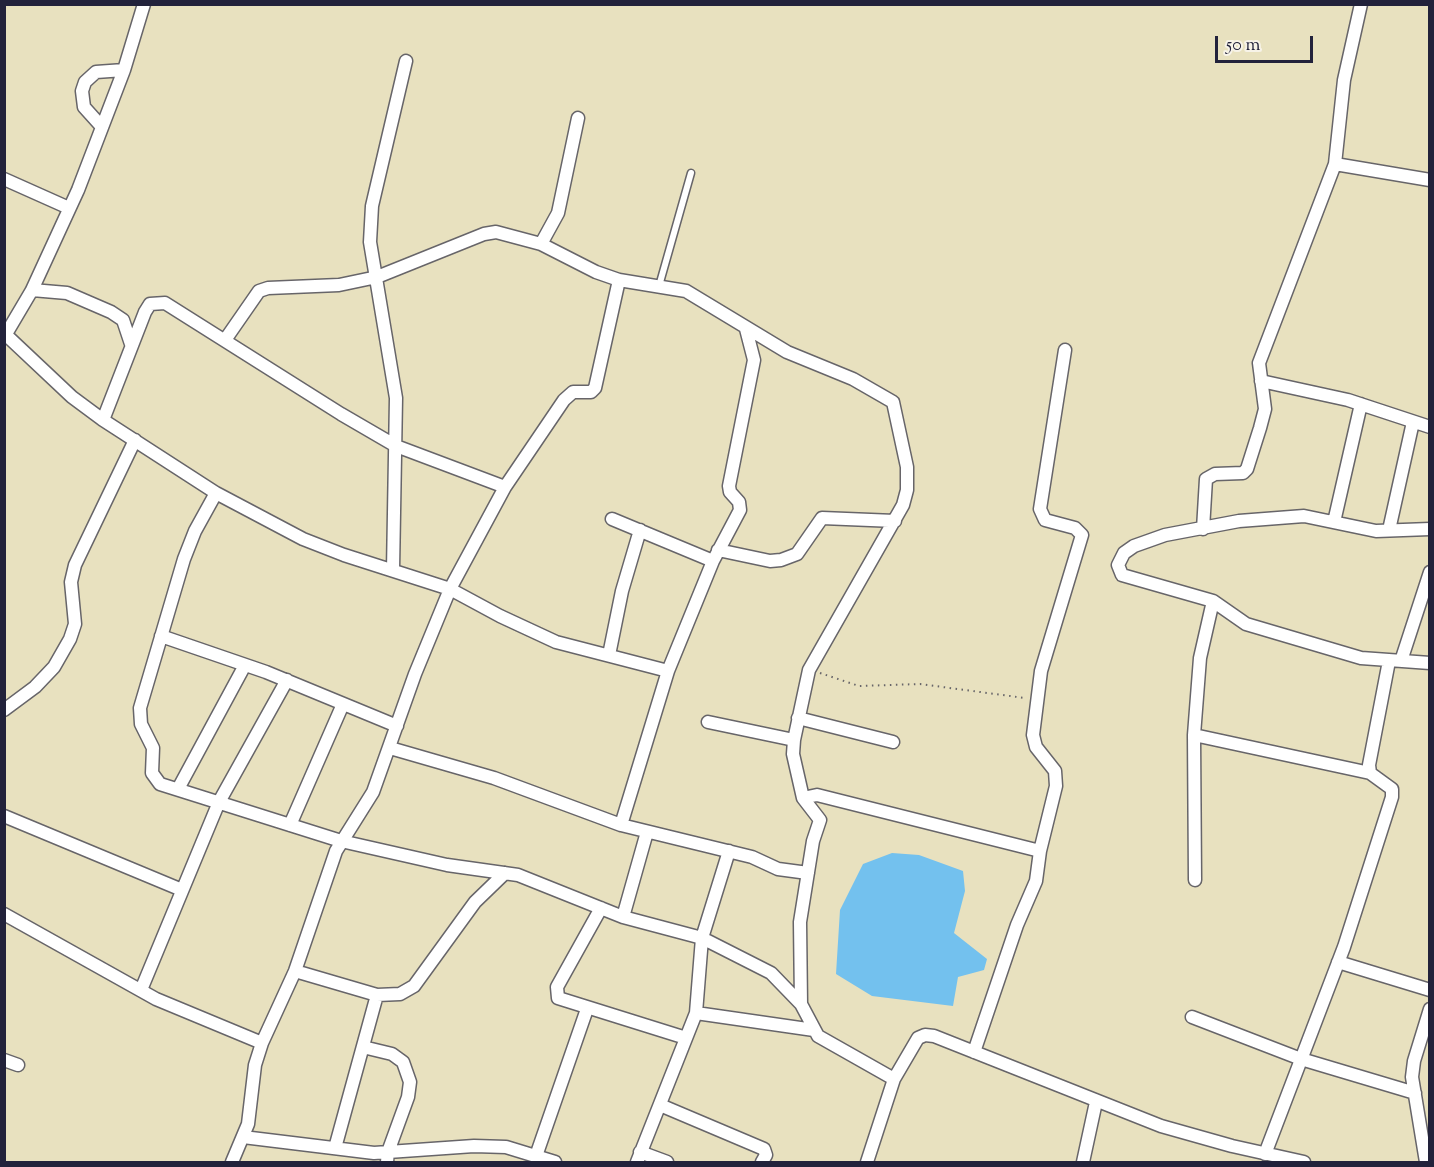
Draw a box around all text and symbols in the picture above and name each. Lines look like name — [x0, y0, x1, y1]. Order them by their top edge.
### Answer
scale bar — [1218, 24, 1316, 62]
text: 50 m — [1226, 33, 1260, 59]

